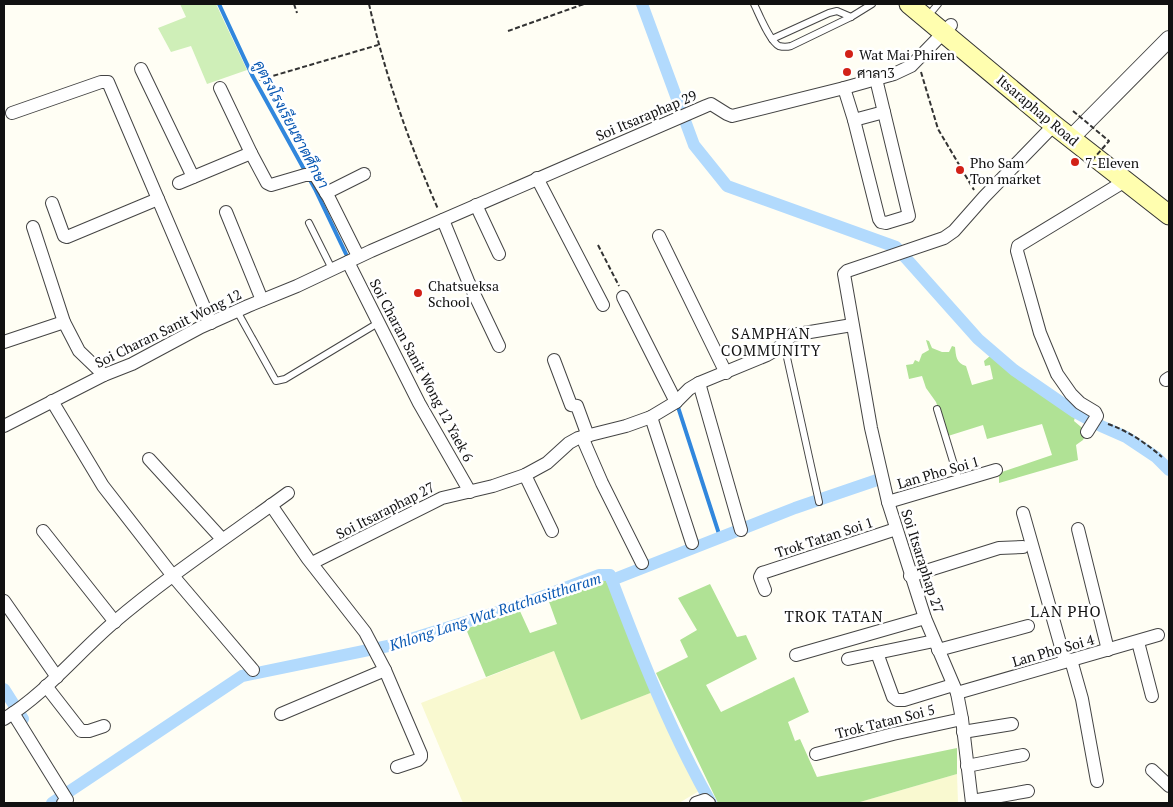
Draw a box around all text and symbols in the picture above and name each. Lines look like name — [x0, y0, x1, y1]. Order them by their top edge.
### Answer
place label: Wat Mai Phiren — [859, 45, 956, 64]
marker: Wat Mai Phiren — [843, 48, 855, 60]
water label: คูตรงโรงเรียนชาตศึกษา — [249, 56, 334, 192]
place label: ศาลา3 — [857, 63, 895, 82]
marker: ศาลา3 — [841, 66, 853, 78]
street label: Itsaraphap Road — [993, 70, 1083, 150]
street label: Soi Itsaraphap 29 — [593, 85, 699, 145]
place label: Pho Sam Ton market — [970, 153, 1042, 188]
place label: 7-Eleven — [1085, 153, 1140, 172]
marker: 7-Eleven — [1069, 156, 1081, 168]
marker: Pho Sam Ton market — [954, 164, 966, 176]
street label: Soi Charan Sanit Wong 12 Yaek 6 — [366, 275, 479, 465]
place label: Chatsueksa School — [428, 276, 499, 311]
street label: Soi Charan Sanit Wong 12 — [92, 284, 244, 372]
marker: Chatsueksa School — [412, 287, 424, 299]
district label: SAMPHAN COMMUNITY — [721, 323, 821, 360]
street label: Lan Pho Soi 1 — [895, 451, 981, 493]
street label: Soi Itsaraphap 27 — [333, 477, 437, 543]
street label: Soi Itsaraphap 27 — [897, 507, 949, 615]
street label: Trok Tatan Soi 1 — [773, 512, 875, 562]
water label: Khlong Lang Wat Ratchasittharam — [386, 567, 603, 655]
district label: LAN PHO — [1030, 601, 1102, 621]
district label: TROK TATAN — [784, 606, 884, 626]
street label: Lan Pho Soi 4 — [1010, 629, 1097, 671]
street label: Trok Tatan Soi 5 — [833, 699, 937, 743]

